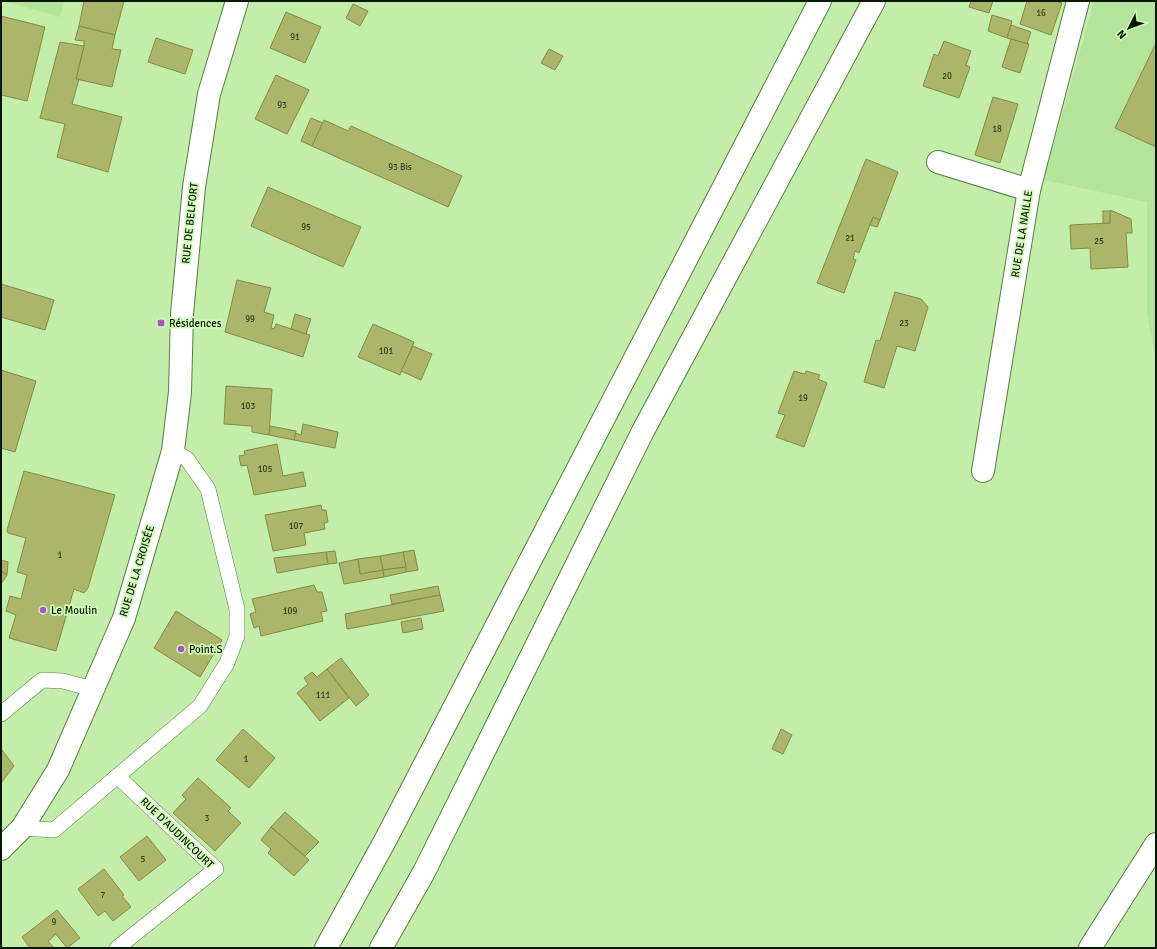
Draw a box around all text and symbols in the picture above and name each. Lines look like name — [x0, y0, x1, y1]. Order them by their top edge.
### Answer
house number: 16 — [1036, 8, 1046, 19]
north arrow — [1109, 8, 1149, 48]
text: N — [1115, 27, 1129, 42]
house number: 91 — [290, 32, 300, 43]
house number: 20 — [942, 71, 952, 82]
house number: 93 — [277, 100, 287, 111]
house number: 18 — [992, 124, 1002, 135]
house number: 93 Bis — [388, 162, 412, 173]
street label: RUE DE BELFORT — [179, 181, 201, 264]
street label: RUE DE LA NAILLE — [1009, 190, 1035, 278]
house number: 95 — [301, 222, 311, 233]
house number: 21 — [845, 233, 855, 244]
house number: 25 — [1094, 236, 1104, 247]
house number: 99 — [245, 314, 255, 325]
place label: Résidences — [169, 317, 222, 330]
marker: Résidences — [156, 318, 166, 328]
house number: 23 — [899, 318, 909, 329]
house number: 101 — [379, 346, 393, 357]
house number: 19 — [798, 393, 808, 404]
house number: 103 — [241, 401, 255, 412]
house number: 105 — [258, 464, 272, 475]
house number: 107 — [289, 521, 303, 532]
street label: RUE DE LA CROISÉE — [116, 523, 157, 618]
house number: 1 — [58, 550, 63, 561]
place label: Le Moulin — [51, 604, 97, 617]
marker: Le Moulin — [38, 605, 48, 615]
house number: 109 — [283, 606, 297, 617]
place label: Point.S — [189, 643, 223, 656]
marker: Point.S — [176, 644, 186, 654]
house number: 111 — [316, 690, 330, 701]
house number: 1 — [244, 754, 249, 765]
street label: RUE D'AUDINCOURT — [138, 795, 217, 872]
house number: 3 — [205, 813, 210, 824]
house number: 5 — [141, 854, 146, 865]
house number: 7 — [101, 890, 106, 901]
house number: 9 — [52, 917, 57, 928]

